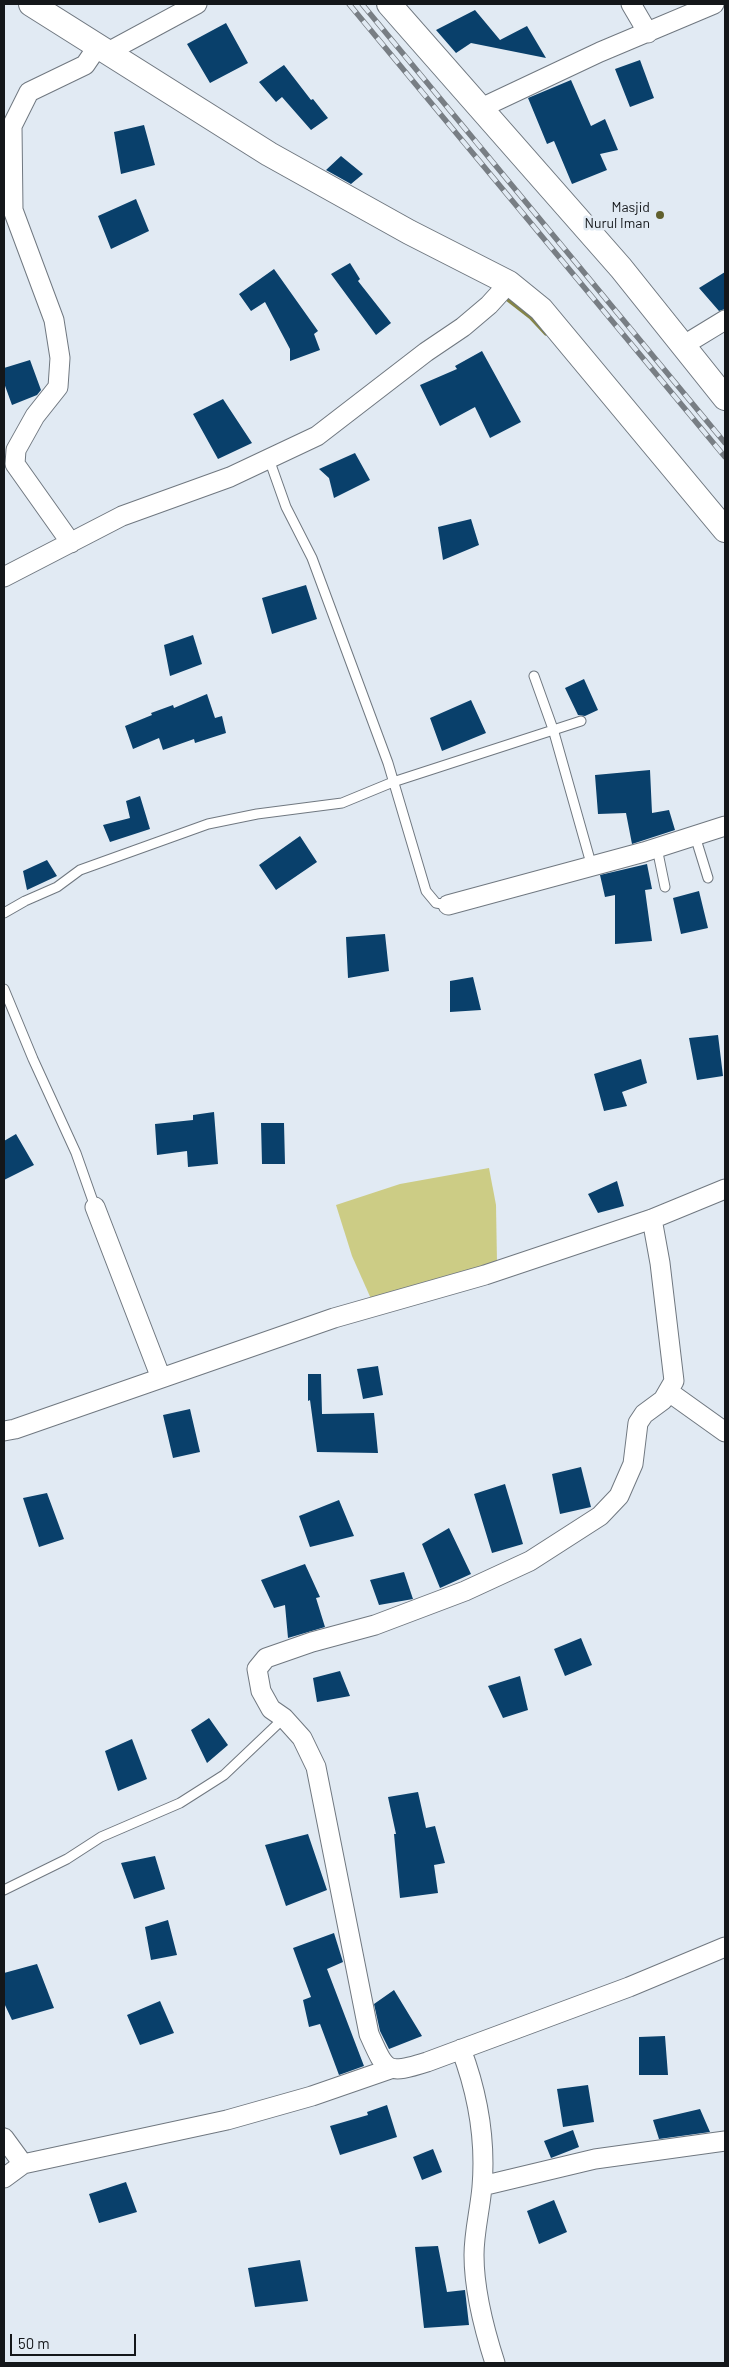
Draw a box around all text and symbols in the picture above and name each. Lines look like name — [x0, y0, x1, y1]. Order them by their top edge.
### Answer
place label: Masjid Nurul Iman — [585, 199, 650, 232]
marker: Masjid Nurul Iman — [654, 209, 666, 221]
scale bar — [12, 2324, 139, 2356]
text: 50 m — [18, 2334, 50, 2352]

